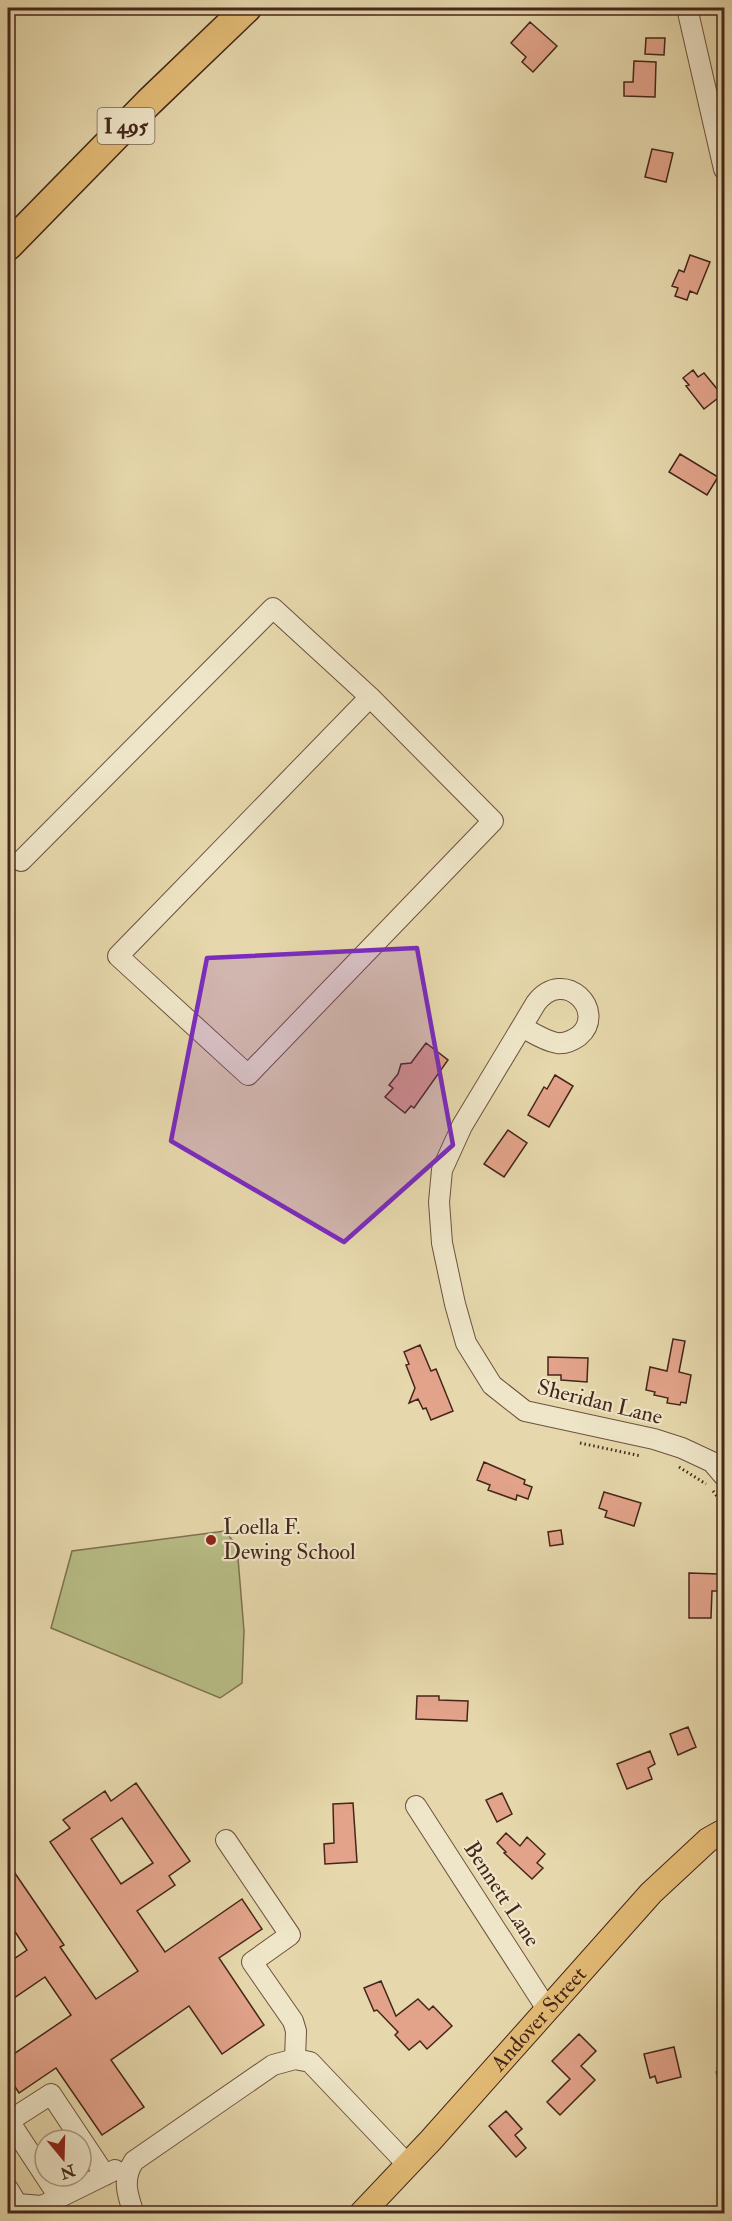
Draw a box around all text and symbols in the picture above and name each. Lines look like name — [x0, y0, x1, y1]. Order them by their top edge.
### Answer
road number: I 495 — [98, 108, 154, 144]
street label: Sheridan Lane — [534, 1373, 666, 1431]
place label: Loella F. Dewing School — [223, 1513, 356, 1566]
marker: Loella F. Dewing School — [204, 1533, 218, 1547]
street label: Bennett Lane — [458, 1836, 546, 1952]
street label: Andover Street — [484, 1961, 593, 2078]
north arrow — [33, 2128, 93, 2188]
text: N — [57, 2159, 79, 2183]

